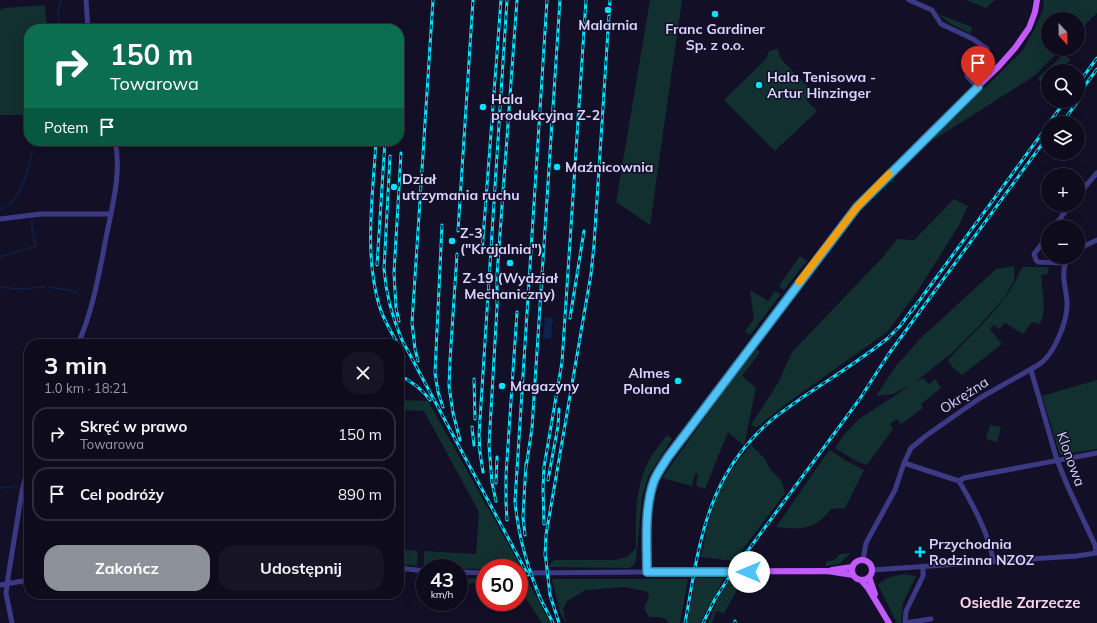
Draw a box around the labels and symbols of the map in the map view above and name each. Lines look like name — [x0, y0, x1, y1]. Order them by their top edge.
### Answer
marker: Malarnia — [603, 5, 613, 15]
marker: Franc Gardiner Sp. z o.o. — [710, 9, 720, 19]
north arrow — [1041, 12, 1085, 56]
place label: Malarnia — [578, 16, 638, 34]
place label: Franc Gardiner Sp. z o.o. — [665, 20, 765, 54]
pin — [961, 46, 995, 87]
place label: Hala Tenisowa - Artur Hinzinger — [767, 68, 876, 102]
marker: Hala Tenisowa - Artur Hinzinger — [754, 80, 764, 90]
place label: Hala produkcyjna Z-2 — [491, 90, 600, 124]
marker: Hala produkcyjna Z-2 — [478, 102, 488, 112]
place label: Maźnicownia — [565, 158, 654, 176]
marker: Maźnicownia — [552, 162, 562, 172]
place label: Dział utrzymania ruchu — [402, 170, 520, 204]
marker: Dział utrzymania ruchu — [389, 182, 399, 192]
place label: Z-3 ("Krajalnia") — [460, 224, 543, 258]
marker: Z-3 ("Krajalnia") — [447, 236, 457, 246]
marker: Z-19 (Wydział Mechaniczny) — [505, 258, 515, 268]
place label: Z-19 (Wydział Mechaniczny) — [462, 269, 559, 303]
place label: Almes Poland — [623, 364, 670, 398]
street label: Okrężna — [936, 373, 992, 417]
marker: Almes Poland — [673, 376, 683, 386]
place label: Magazyny — [510, 377, 579, 395]
marker: Magazyny — [497, 381, 507, 391]
street label: Klonowa — [1053, 429, 1089, 489]
place label: Przychodnia Rodzinna NZOZ — [929, 535, 1035, 569]
marker: Przychodnia Rodzinna NZOZ — [914, 546, 926, 558]
position arrow — [728, 551, 770, 593]
speed limit sign: 50 — [476, 559, 528, 611]
district label: Osiedle Zarzecze — [960, 593, 1080, 612]

